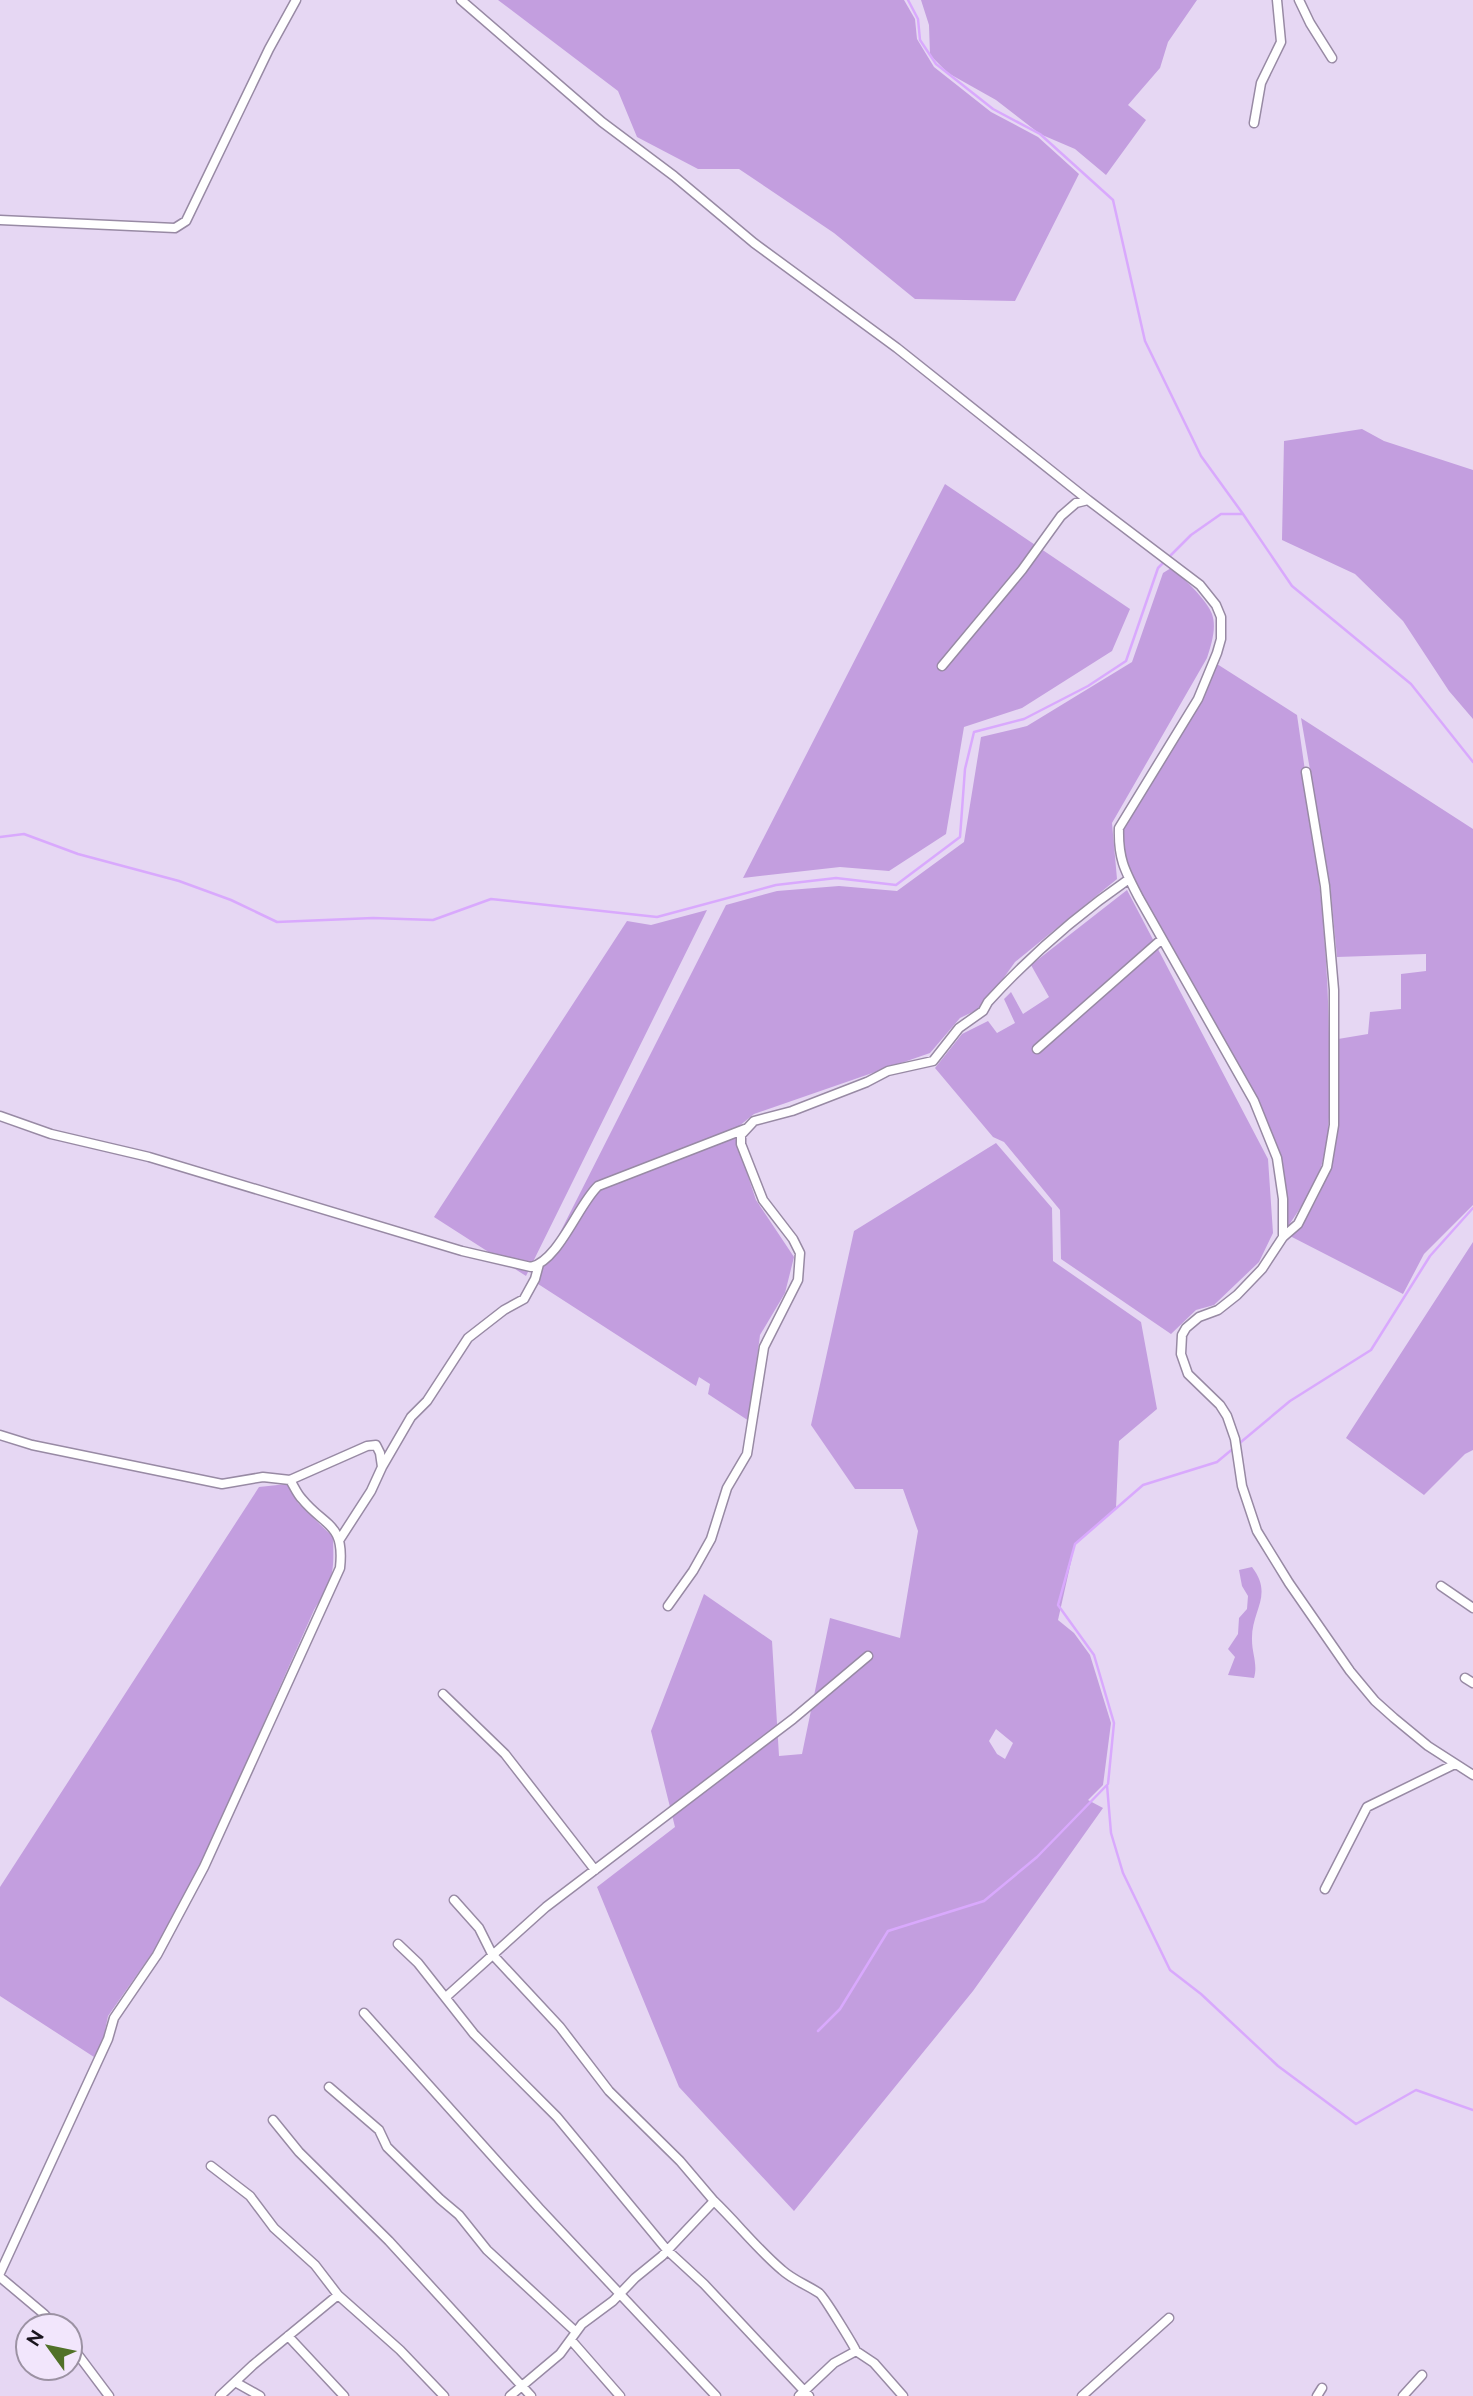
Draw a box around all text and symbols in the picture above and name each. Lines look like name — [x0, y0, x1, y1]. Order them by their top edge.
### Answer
north arrow — [14, 2312, 84, 2382]
text: N — [22, 2326, 48, 2350]

